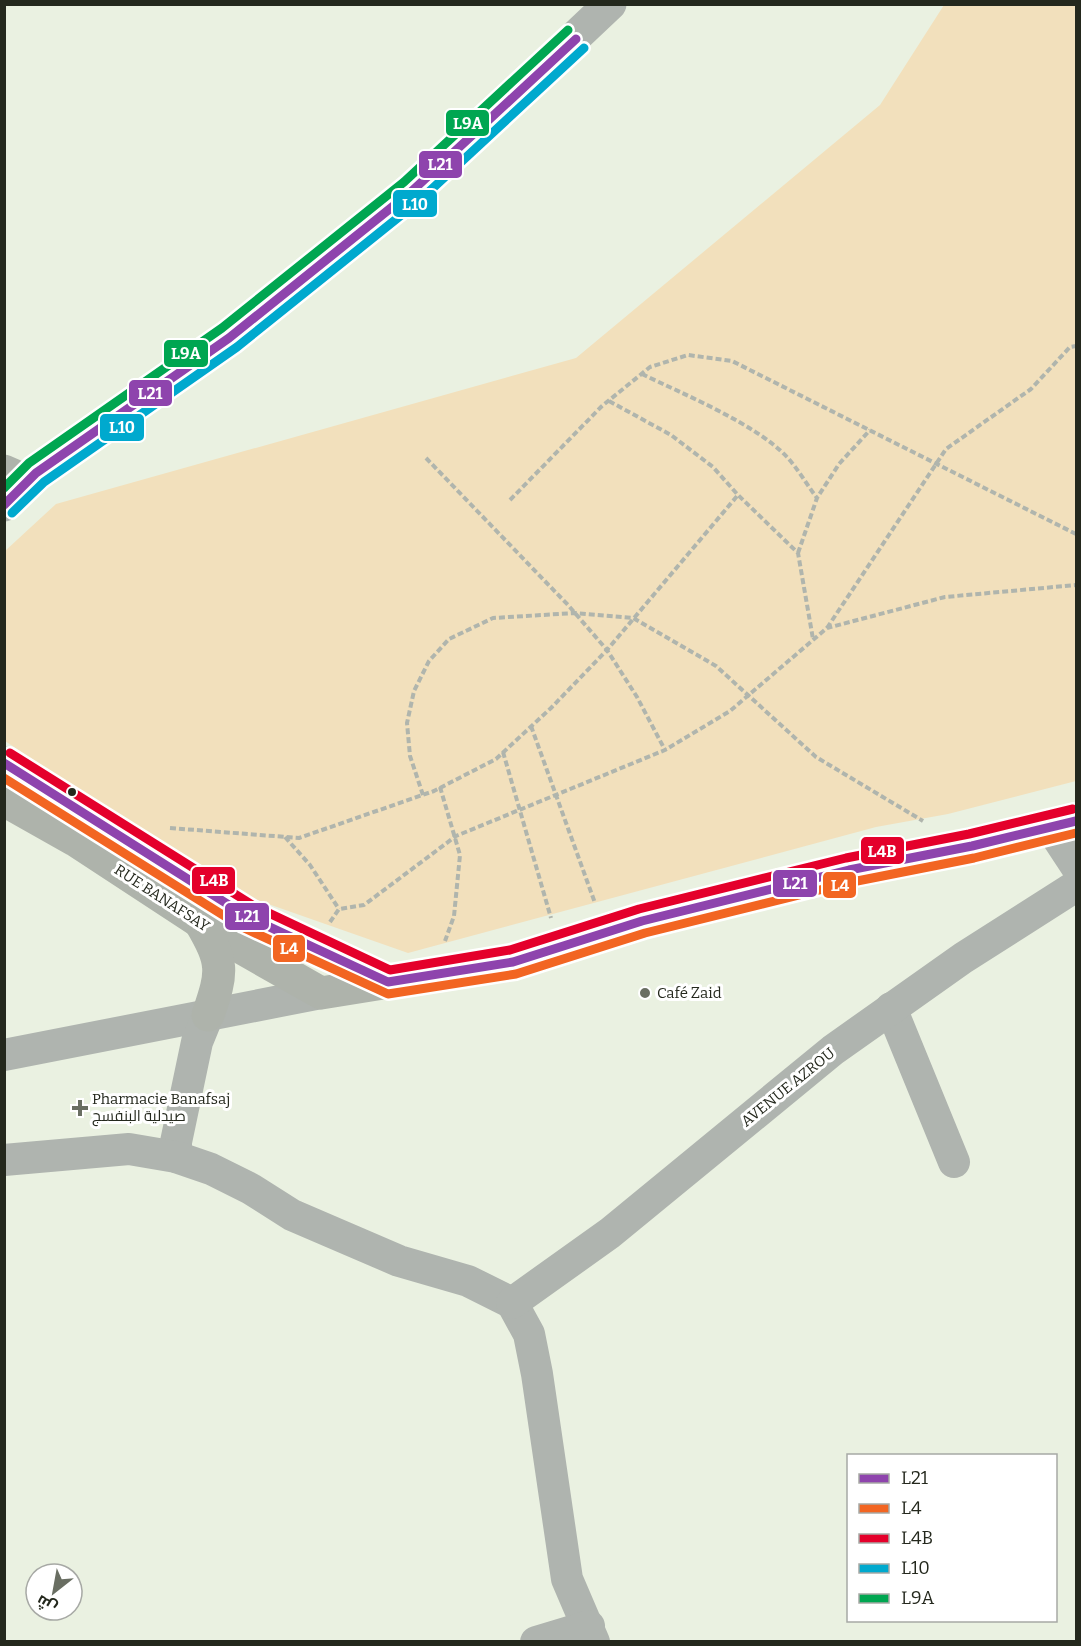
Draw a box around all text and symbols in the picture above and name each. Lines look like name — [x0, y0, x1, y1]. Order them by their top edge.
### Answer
line badge: L9A — [445, 109, 490, 137]
text: L9A — [453, 114, 483, 133]
line badge: L21 — [418, 150, 463, 179]
text: L21 — [428, 155, 453, 174]
line badge: L10 — [392, 189, 438, 218]
text: L10 — [402, 195, 428, 214]
line badge: L9A — [163, 339, 209, 368]
text: L9A — [171, 344, 201, 363]
line badge: L21 — [128, 379, 173, 407]
text: L21 — [138, 384, 163, 403]
line badge: L10 — [99, 413, 145, 442]
text: L10 — [109, 418, 135, 437]
unlabelled marker — [66, 786, 78, 798]
line badge: L4B — [860, 836, 905, 865]
text: L4B — [867, 842, 897, 861]
street label: RUE BANAFSAY — [111, 861, 213, 936]
line badge: L4B — [191, 866, 236, 895]
line badge: L21 — [772, 869, 818, 898]
text: L4B — [199, 871, 229, 890]
line badge: L4 — [822, 871, 857, 899]
text: L21 — [783, 874, 808, 893]
text: L4 — [831, 876, 850, 895]
line badge: L21 — [224, 902, 270, 931]
text: L21 — [235, 907, 260, 926]
line badge: L4 — [272, 934, 306, 963]
text: L4 — [280, 939, 299, 958]
place label: Café Zaid — [657, 984, 722, 1002]
marker: Café Zaid — [638, 986, 652, 1000]
street label: AVENUE AZROU — [738, 1044, 838, 1130]
place label: Pharmacie Banafsaj صيدلية البنفسج — [92, 1090, 230, 1127]
marker: Pharmacie Banafsaj صيدلية البنفسج — [73, 1101, 87, 1115]
legend — [847, 1454, 1057, 1622]
text: L21 — [901, 1467, 929, 1489]
text: L4 — [901, 1497, 922, 1519]
text: L4B — [901, 1527, 933, 1549]
text: L10 — [901, 1557, 930, 1579]
north arrow — [24, 1562, 84, 1622]
text: L9A — [901, 1587, 935, 1609]
text: ش — [33, 1591, 60, 1618]

